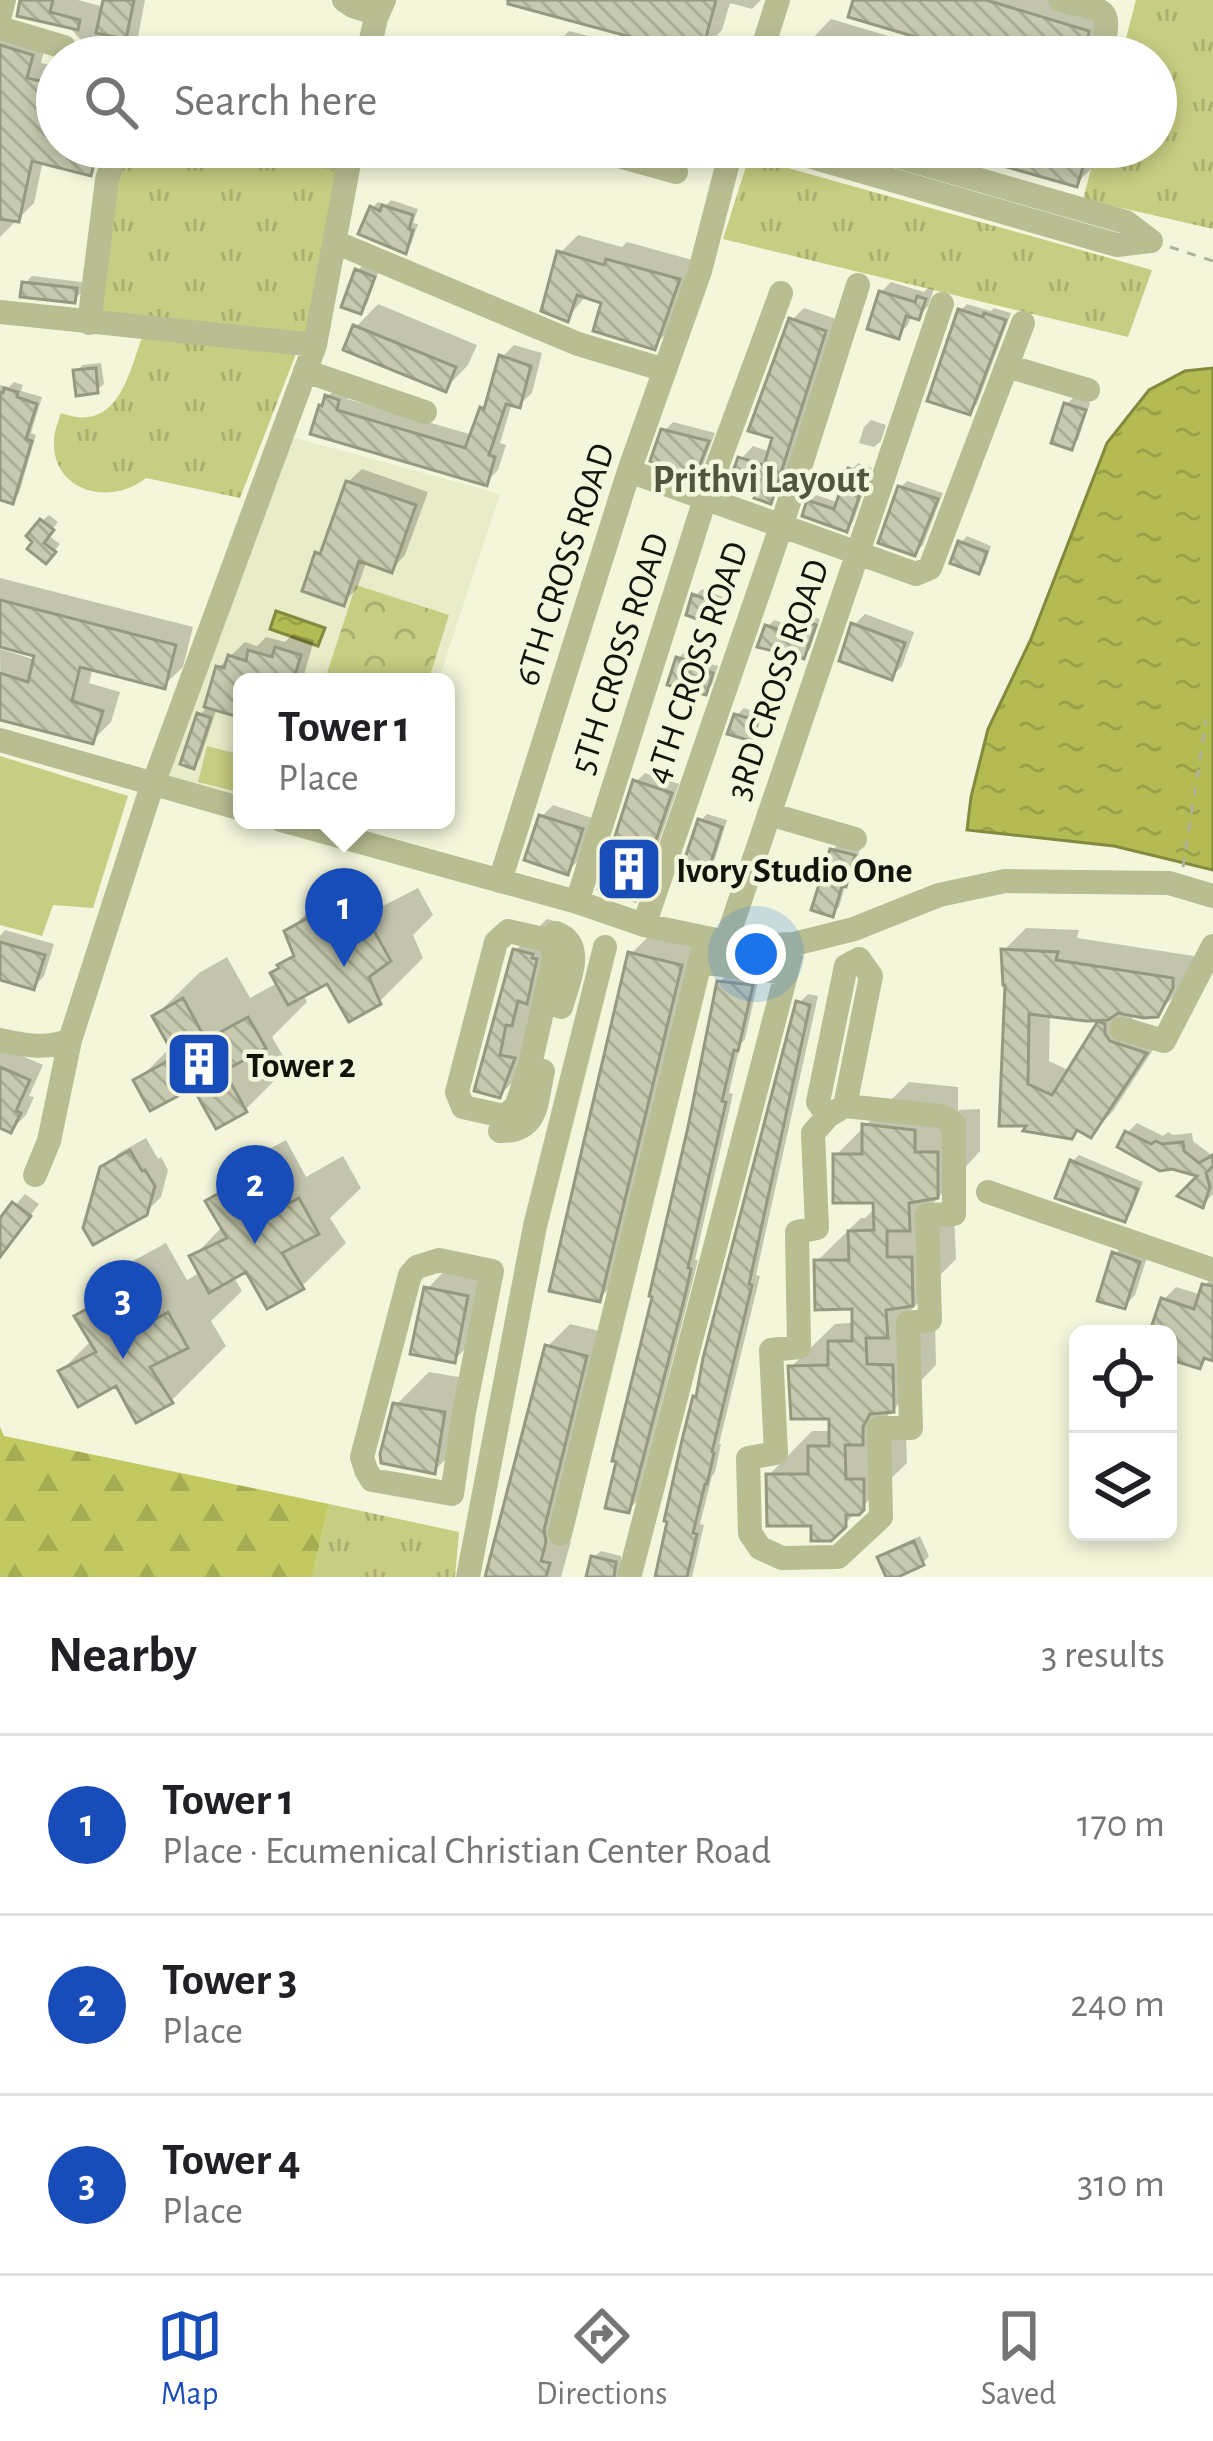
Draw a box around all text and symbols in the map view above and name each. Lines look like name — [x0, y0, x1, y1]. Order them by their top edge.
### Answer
search box — [36, 36, 1177, 168]
icon: search — [78, 69, 144, 135]
text: Search here — [174, 79, 377, 124]
street label: 6TH CROSS ROAD — [509, 439, 621, 690]
district label: Prithvi Layout — [653, 461, 870, 500]
street label: 5TH CROSS ROAD — [564, 529, 676, 778]
street label: 4TH CROSS ROAD — [639, 537, 755, 788]
street label: 3RD CROSS ROAD — [720, 555, 836, 804]
popup — [233, 673, 455, 829]
text: Tower 1 — [278, 705, 410, 750]
text: Place — [278, 759, 359, 798]
building icon: Ivory Studio One — [594, 834, 664, 904]
place label: Ivory Studio One — [676, 853, 913, 889]
pin: 1 — [305, 868, 383, 967]
your location — [726, 924, 786, 984]
building icon: Tower 2 — [164, 1029, 234, 1099]
place label: Tower 2 — [246, 1048, 356, 1084]
pin: 2 — [216, 1145, 294, 1244]
pin: 3 — [84, 1260, 162, 1359]
map controls — [1069, 1325, 1177, 1541]
button: locate — [1069, 1325, 1177, 1433]
button: layers — [1069, 1433, 1177, 1541]
text: Nearby — [48, 1630, 197, 1681]
text: 3 results — [1041, 1636, 1165, 1675]
text: Tower 1 — [162, 1778, 294, 1823]
text: 1 — [80, 1805, 94, 1844]
text: 170 m — [1077, 1805, 1165, 1844]
text: Place · Ecumenical Christian Center Road — [162, 1832, 771, 1871]
text: Tower 3 — [162, 1958, 297, 2003]
text: 2 — [78, 1985, 96, 2024]
text: 240 m — [1070, 1985, 1165, 2024]
text: Place — [162, 2012, 243, 2051]
text: Tower 4 — [162, 2138, 301, 2183]
text: 3 — [79, 2165, 95, 2204]
text: 310 m — [1077, 2165, 1165, 2204]
text: Place — [162, 2192, 243, 2231]
tab: Map — [157, 2303, 223, 2415]
tab: Directions — [536, 2303, 667, 2415]
tab: Saved — [981, 2303, 1056, 2415]

